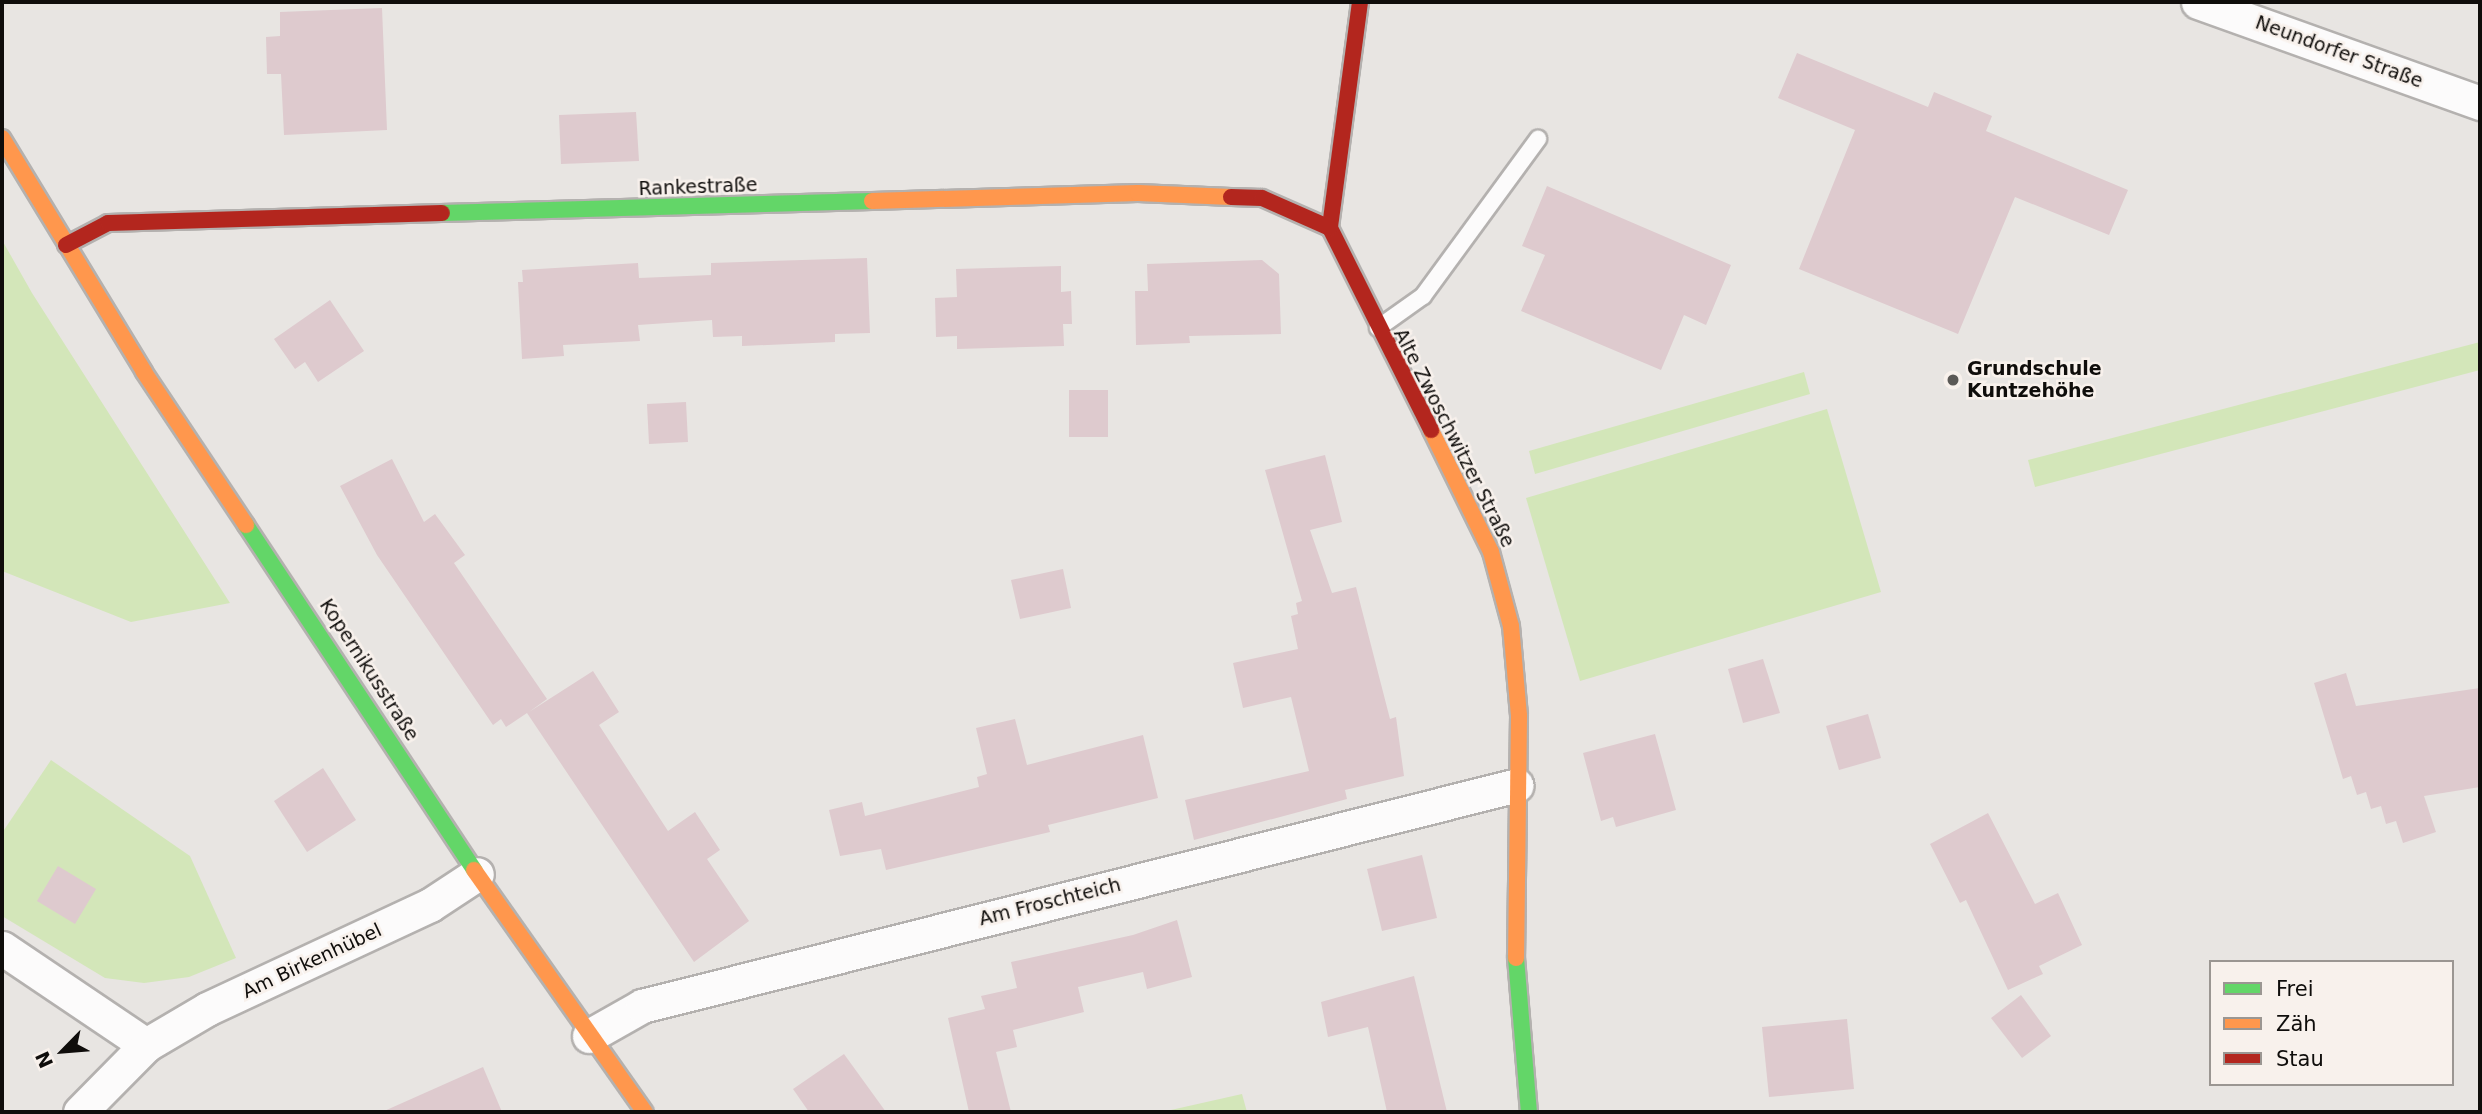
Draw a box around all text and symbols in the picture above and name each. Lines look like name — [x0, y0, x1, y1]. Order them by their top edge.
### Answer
street label: Neundorfer Straße — [2252, 11, 2426, 93]
street label: Rankestraße — [638, 174, 758, 200]
street label: Alte Zwoschwitzer Straße — [1389, 325, 1519, 551]
place label: Grundschule Kuntzehöhe — [1967, 358, 2102, 402]
marker: Grundschule Kuntzehöhe — [1945, 372, 1961, 388]
street label: Kopernikusstraße — [315, 595, 423, 745]
street label: Am Froschteich — [977, 873, 1123, 931]
street label: Am Birkenhübel — [239, 919, 385, 1003]
legend — [2209, 960, 2454, 1086]
text: Frei — [2276, 977, 2313, 1001]
text: Zäh — [2276, 1012, 2317, 1036]
north arrow — [28, 1016, 98, 1086]
text: Stau — [2276, 1047, 2324, 1071]
text: N — [31, 1048, 57, 1072]

